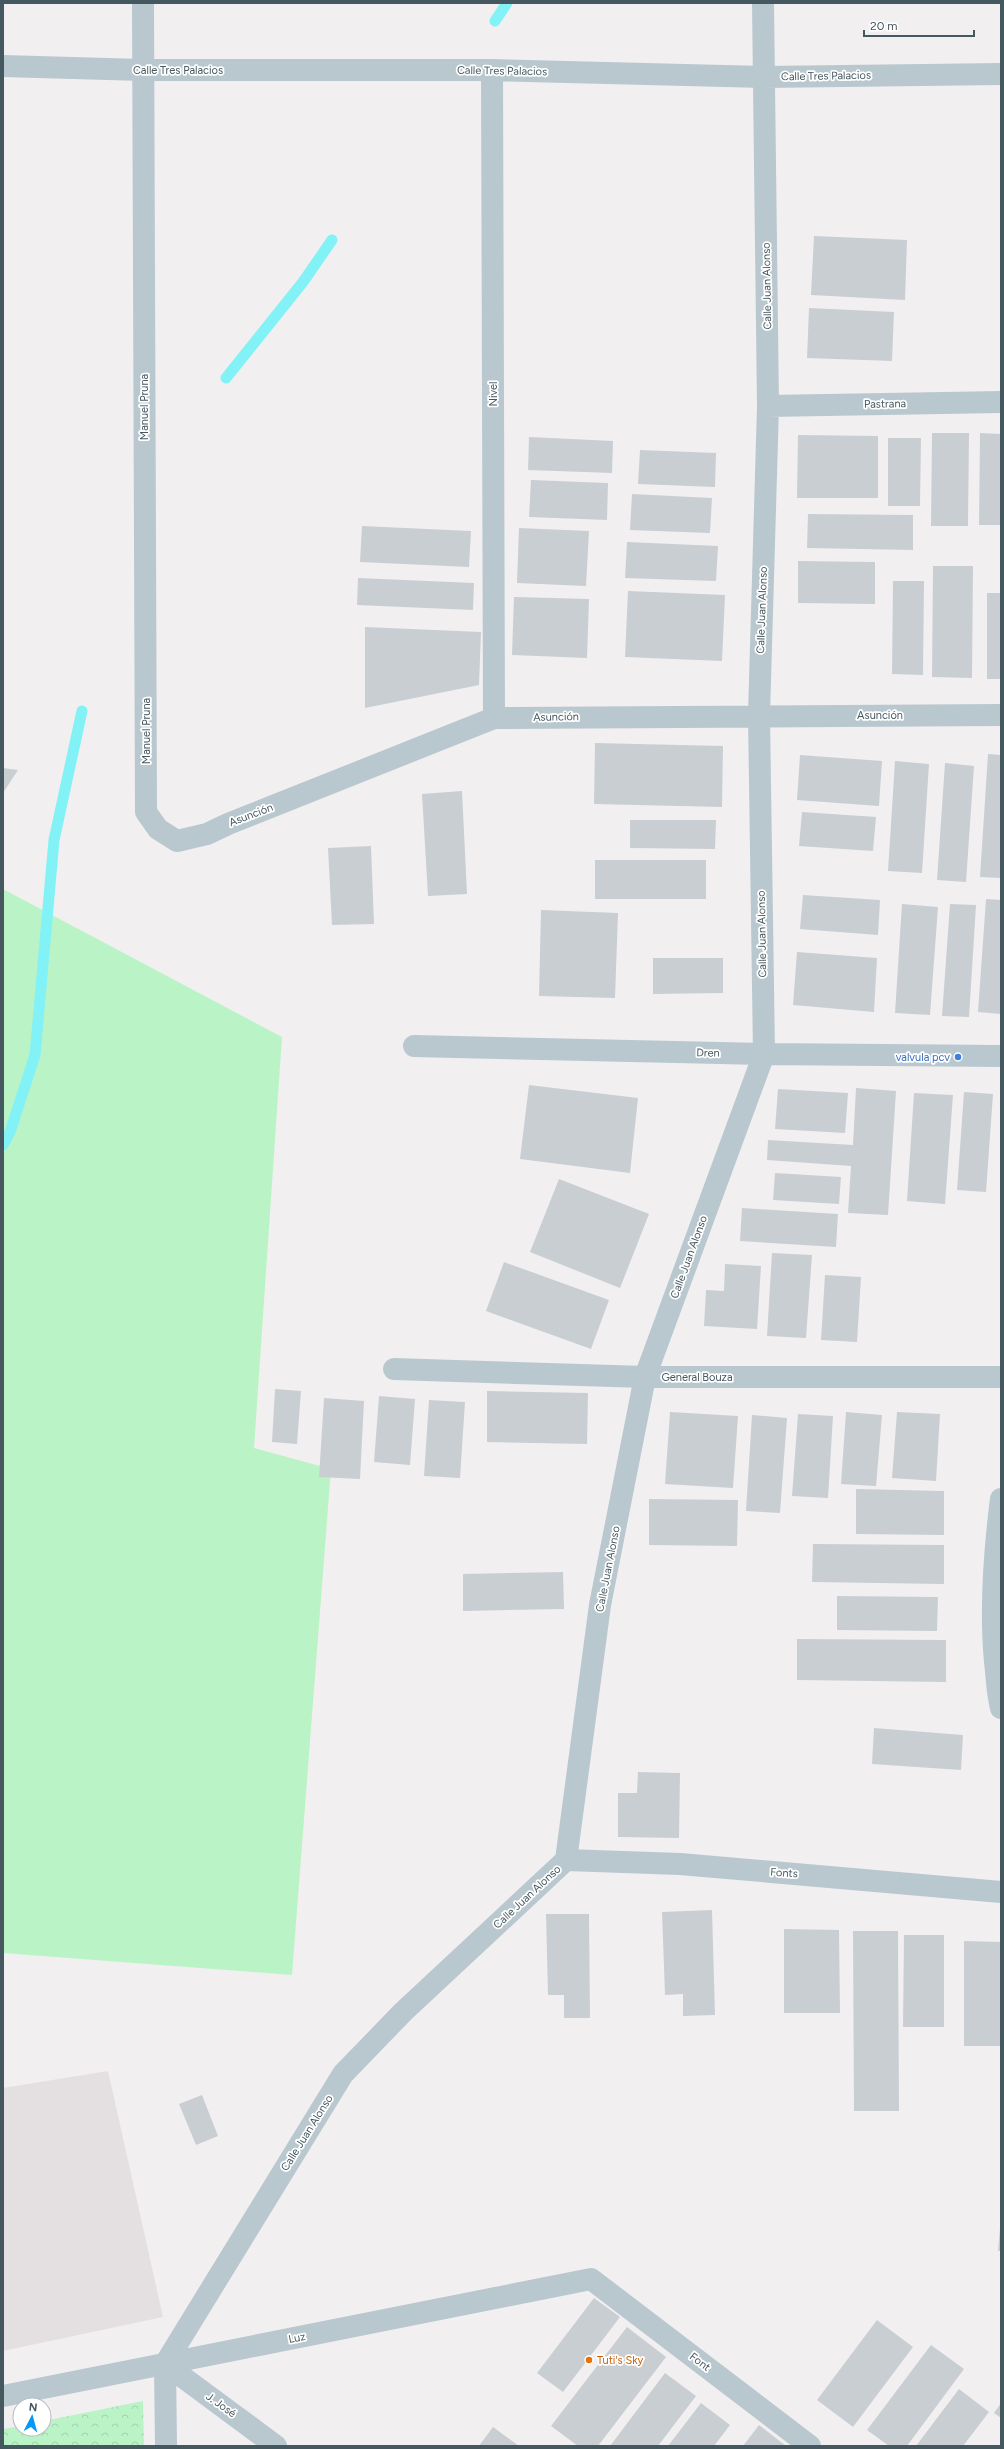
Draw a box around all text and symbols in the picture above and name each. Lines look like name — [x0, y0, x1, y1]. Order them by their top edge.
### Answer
scale bar — [864, 12, 974, 38]
text: 20 m — [870, 19, 898, 33]
street label: Calle Tres Palacios — [133, 64, 223, 77]
street label: Calle Tres Palacios — [457, 64, 547, 78]
street label: Calle Tres Palacios — [781, 69, 871, 83]
street label: Calle Juan Alonso — [760, 242, 774, 330]
street label: Manuel Pruna — [138, 374, 151, 440]
street label: Nivel — [487, 381, 500, 407]
street label: Pastrana — [864, 397, 906, 411]
street label: Calle Juan Alonso — [754, 566, 770, 654]
street label: Manuel Pruna — [140, 698, 153, 764]
street label: Asunción — [857, 709, 903, 722]
street label: Asunción — [533, 710, 579, 724]
street label: Asunción — [227, 801, 275, 829]
street label: Calle Juan Alonso — [755, 890, 769, 978]
street label: Dren — [696, 1046, 720, 1060]
place label: valvula pcv — [896, 1051, 950, 1064]
marker: valvula pcv — [953, 1052, 963, 1062]
street label: Calle Juan Alonso — [668, 1214, 710, 1300]
street label: General Bouza — [661, 1371, 733, 1384]
street label: Calle Juan Alonso — [593, 1525, 623, 1613]
street label: Calle Juan Alonso — [491, 1862, 563, 1932]
street label: Fonts — [770, 1866, 798, 1880]
street label: Calle Juan Alonso — [278, 2093, 336, 2173]
street label: Luz — [287, 2330, 307, 2346]
street label: Font — [687, 2350, 713, 2374]
place label: Tuti's Sky — [597, 2354, 644, 2367]
marker: Tuti's Sky — [584, 2355, 594, 2365]
street label: J. José — [203, 2390, 239, 2420]
north arrow — [12, 2397, 52, 2437]
text: N — [28, 2401, 38, 2414]

